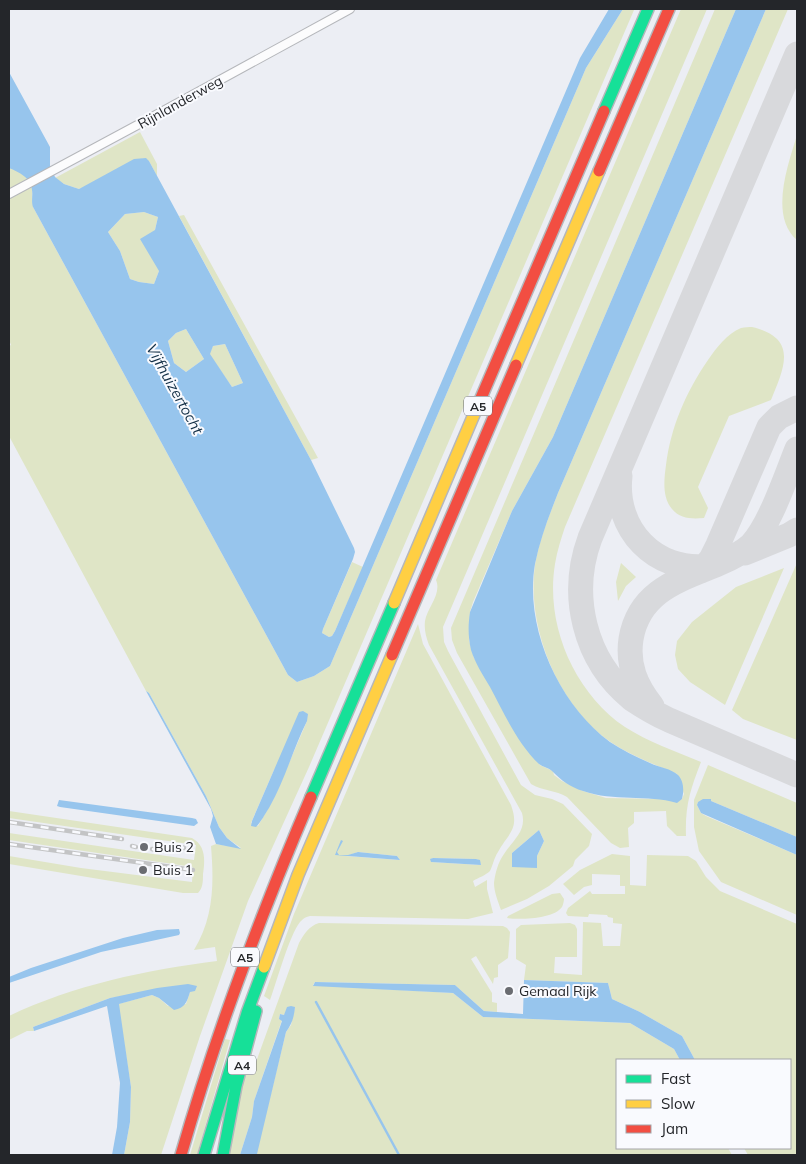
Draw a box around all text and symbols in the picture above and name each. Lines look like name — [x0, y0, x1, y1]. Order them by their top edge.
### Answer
street label: Rijnlanderweg — [134, 71, 226, 133]
water label: Vijfhuizertocht — [142, 340, 208, 438]
road number: A5 — [464, 396, 492, 416]
place label: Buis 2 — [154, 838, 194, 856]
marker: Buis 2 — [138, 841, 150, 853]
place label: Buis 1 — [153, 861, 193, 879]
marker: Buis 1 — [137, 864, 149, 876]
road number: A5 — [231, 948, 259, 966]
place label: Gemaal Rijk — [519, 982, 597, 1000]
marker: Gemaal Rijk — [503, 985, 515, 997]
road number: A4 — [228, 1056, 256, 1074]
legend — [616, 1059, 791, 1149]
text: Fast — [661, 1069, 691, 1088]
text: Slow — [661, 1094, 695, 1113]
text: Jam — [661, 1119, 688, 1138]

